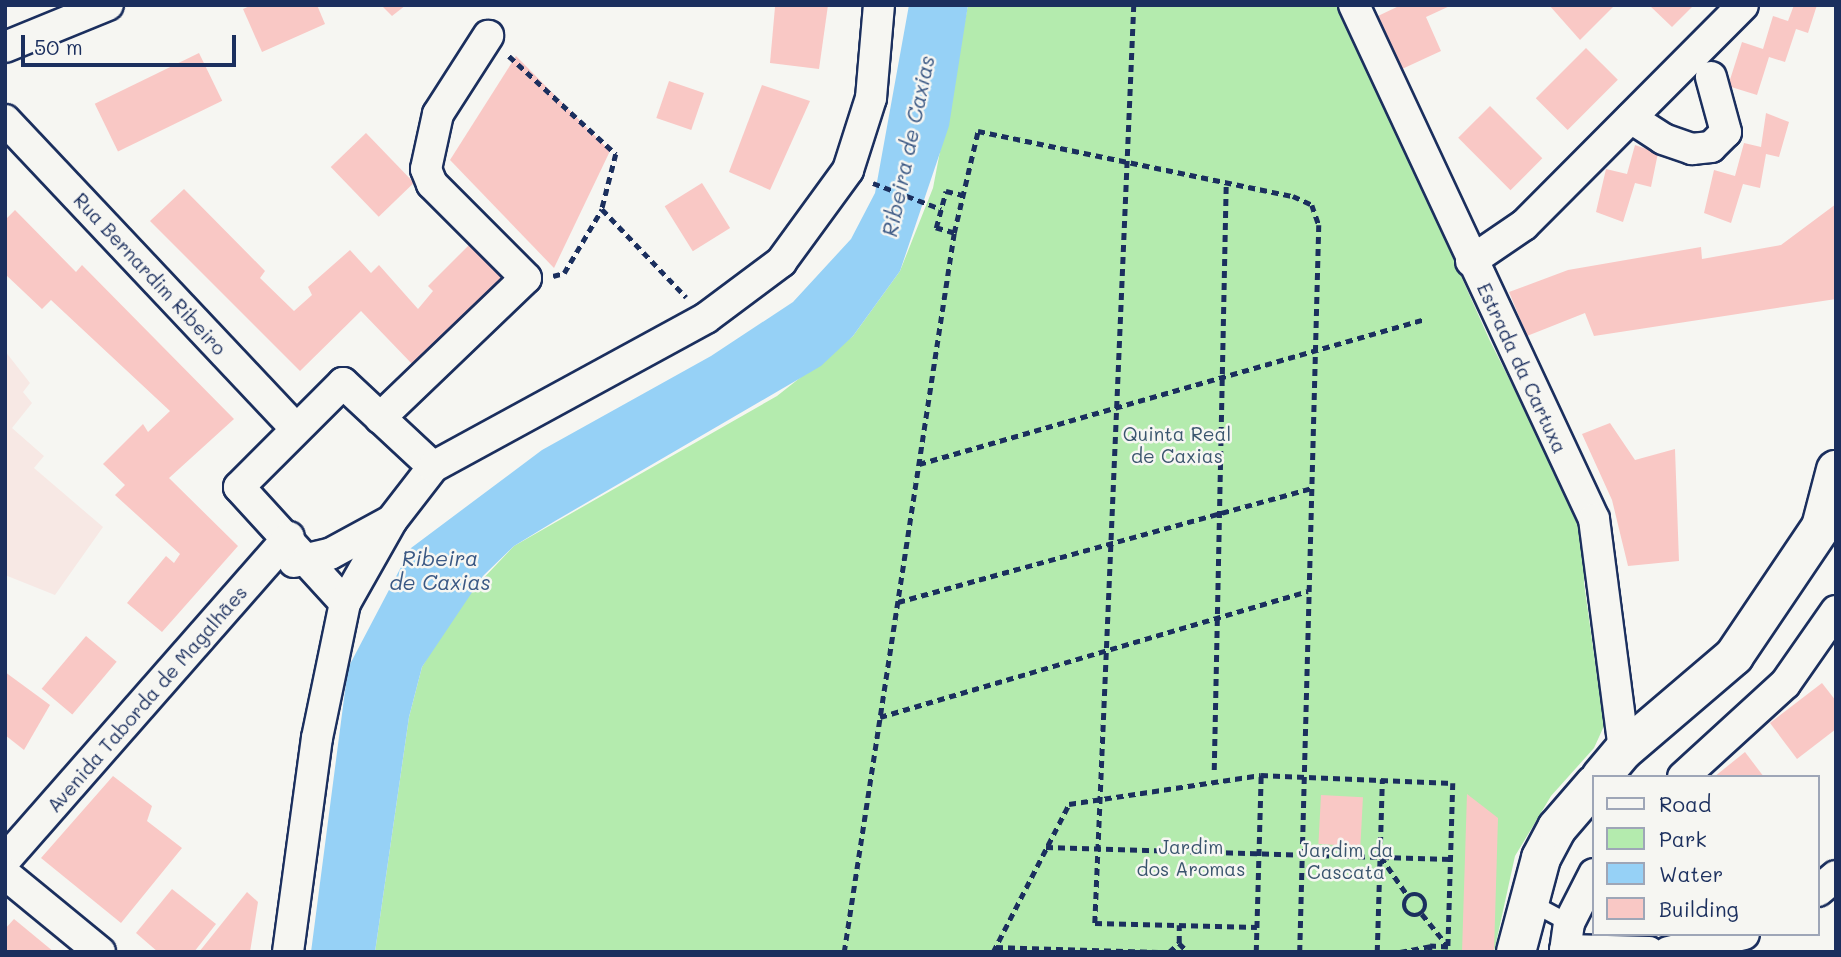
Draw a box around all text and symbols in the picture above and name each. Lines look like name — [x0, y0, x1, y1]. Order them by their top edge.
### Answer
scale bar — [24, 21, 240, 65]
text: 50 m — [34, 33, 83, 60]
water label: Ribeira de Caxias — [876, 53, 940, 239]
street label: Rua Bernardim Ribeiro — [69, 188, 231, 360]
street label: Estrada da Cartuxa — [1473, 279, 1571, 457]
park label: Quinta Real de Caxias — [1123, 423, 1231, 467]
water label: Ribeira de Caxias — [389, 545, 491, 595]
street label: Avenida Taborda de Magalhães — [42, 581, 252, 817]
legend — [1592, 775, 1820, 936]
text: Road — [1659, 790, 1711, 817]
text: Park — [1659, 825, 1707, 852]
park label: Jardim dos Aromas — [1137, 836, 1245, 880]
park label: Jardim da Cascata — [1299, 839, 1393, 883]
text: Water — [1659, 860, 1723, 887]
text: Building — [1659, 895, 1739, 922]

